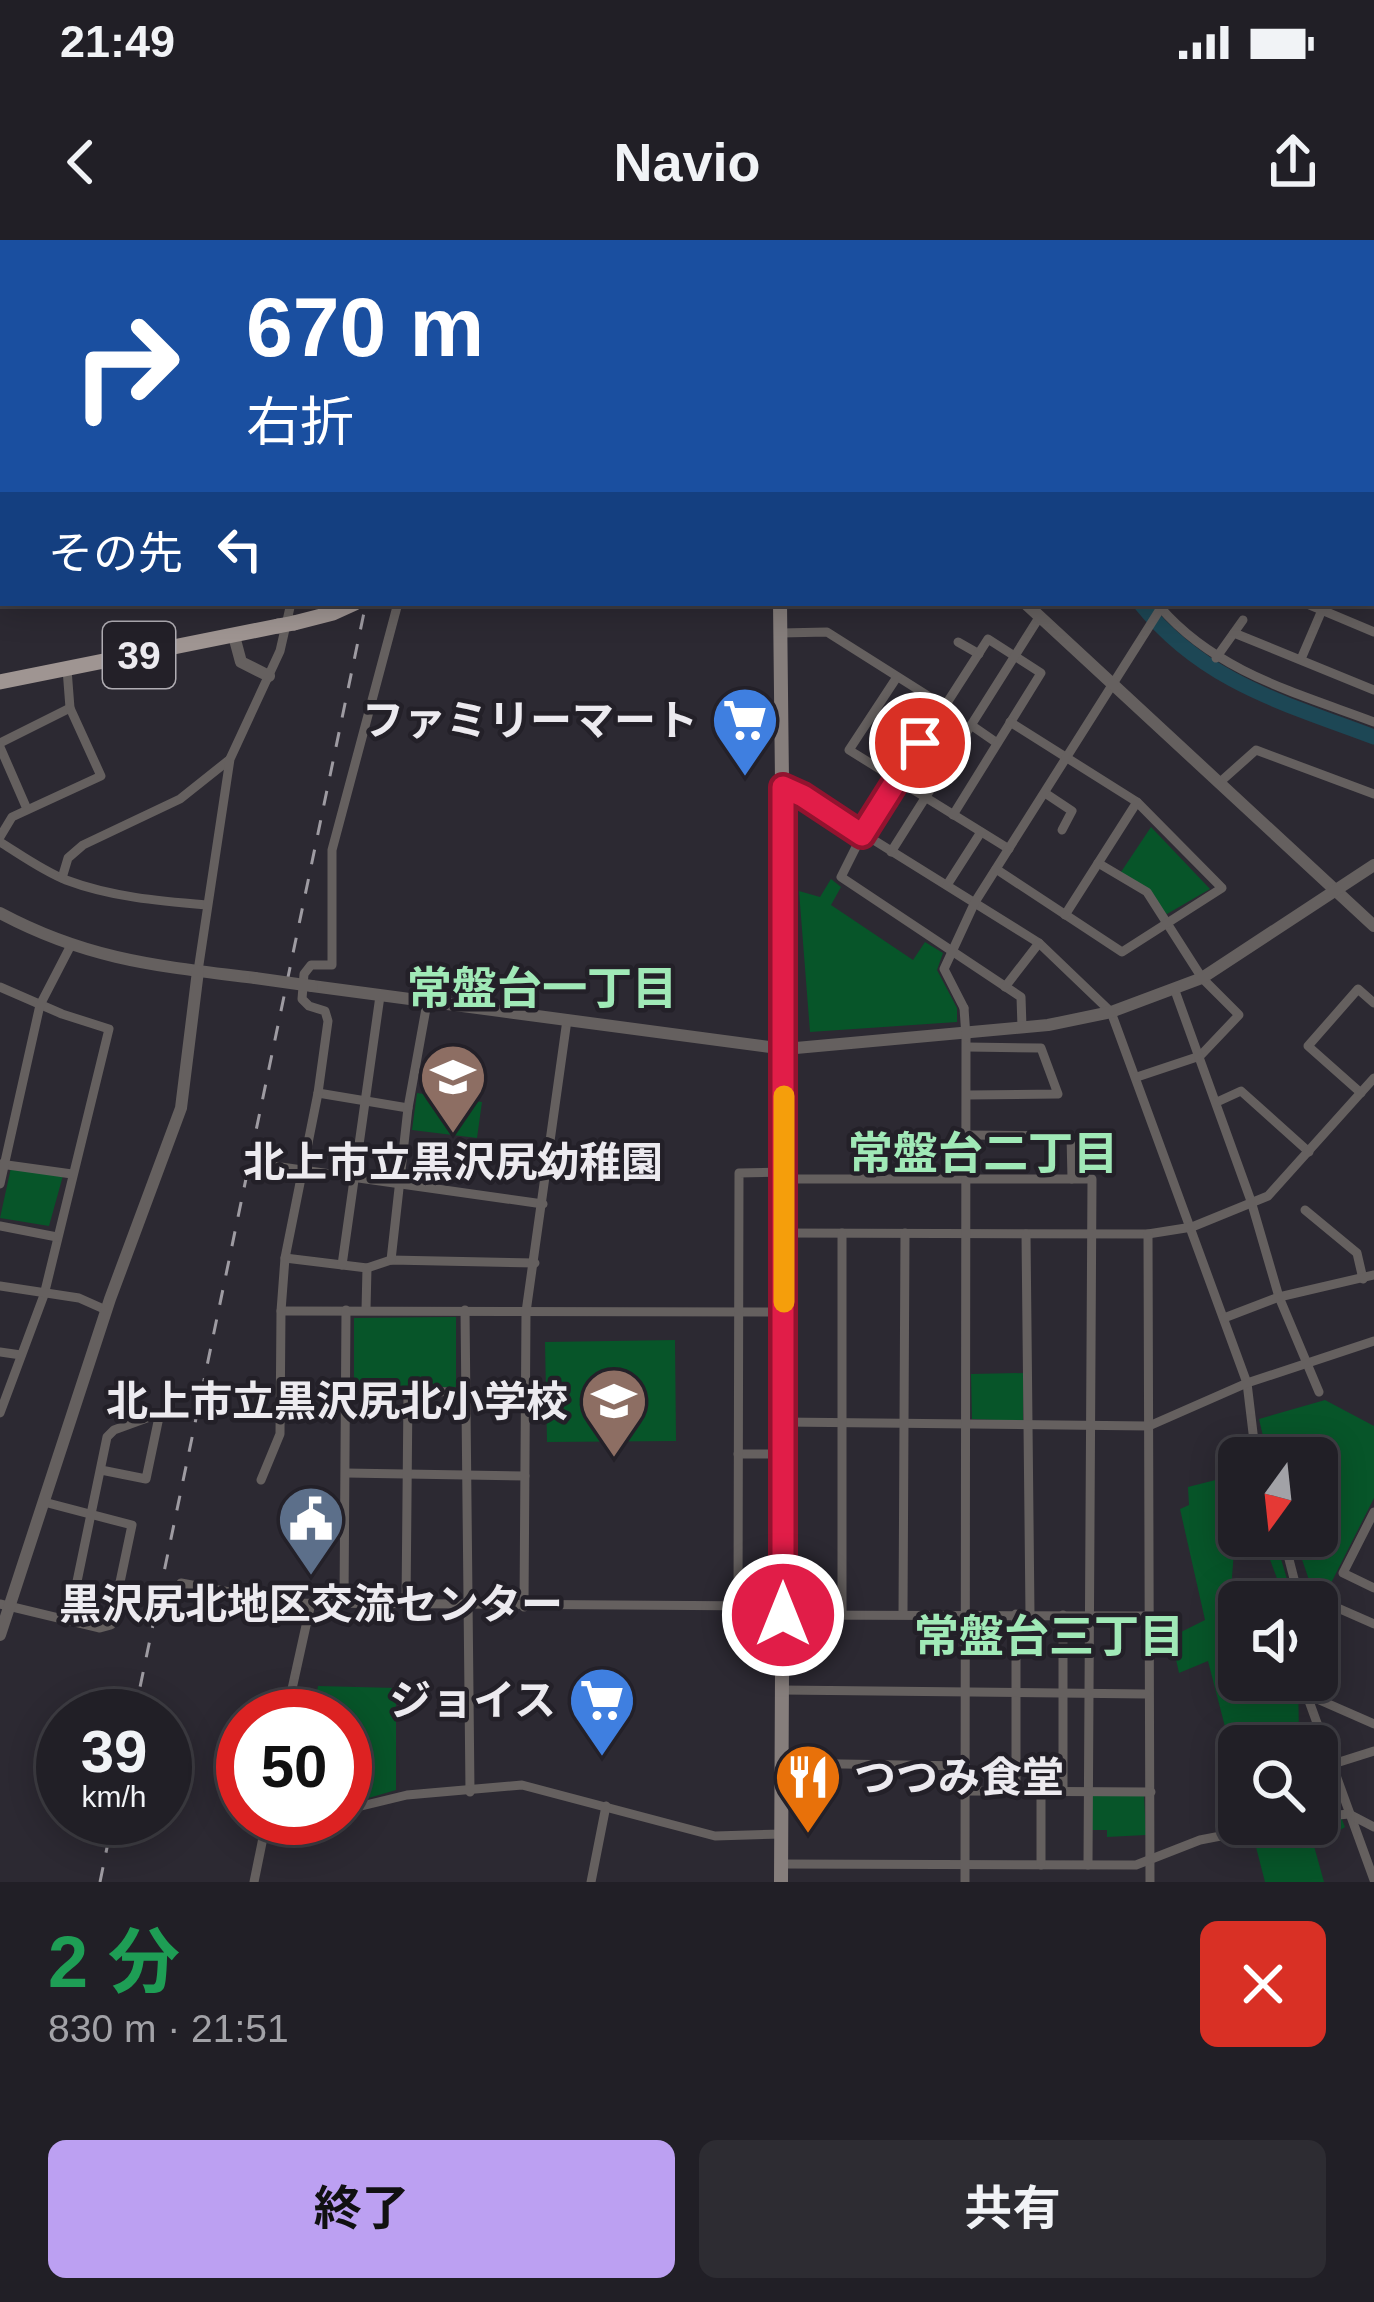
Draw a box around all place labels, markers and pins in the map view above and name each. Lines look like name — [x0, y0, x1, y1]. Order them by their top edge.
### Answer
supermarket icon: ファミリーマート — [710, 685, 780, 779]
pin — [869, 692, 971, 794]
place label: ファミリーマート — [362, 697, 698, 744]
school or university icon: 北上市立黒沢尻幼稚園 — [418, 1042, 488, 1136]
place label: 北上市立黒沢尻幼稚園 — [243, 1139, 663, 1186]
school or university icon: 北上市立黒沢尻北小学校 — [579, 1366, 649, 1460]
place label: 北上市立黒沢尻北小学校 — [106, 1378, 568, 1425]
public building icon: 黒沢尻北地区交流センター — [276, 1484, 346, 1578]
place label: 黒沢尻北地区交流センター — [59, 1581, 563, 1628]
supermarket icon: ジョイス — [567, 1665, 637, 1759]
place label: ジョイス — [389, 1677, 556, 1724]
restaurant icon: つつみ食堂 — [773, 1742, 843, 1836]
place label: つつみ食堂 — [854, 1754, 1064, 1801]

